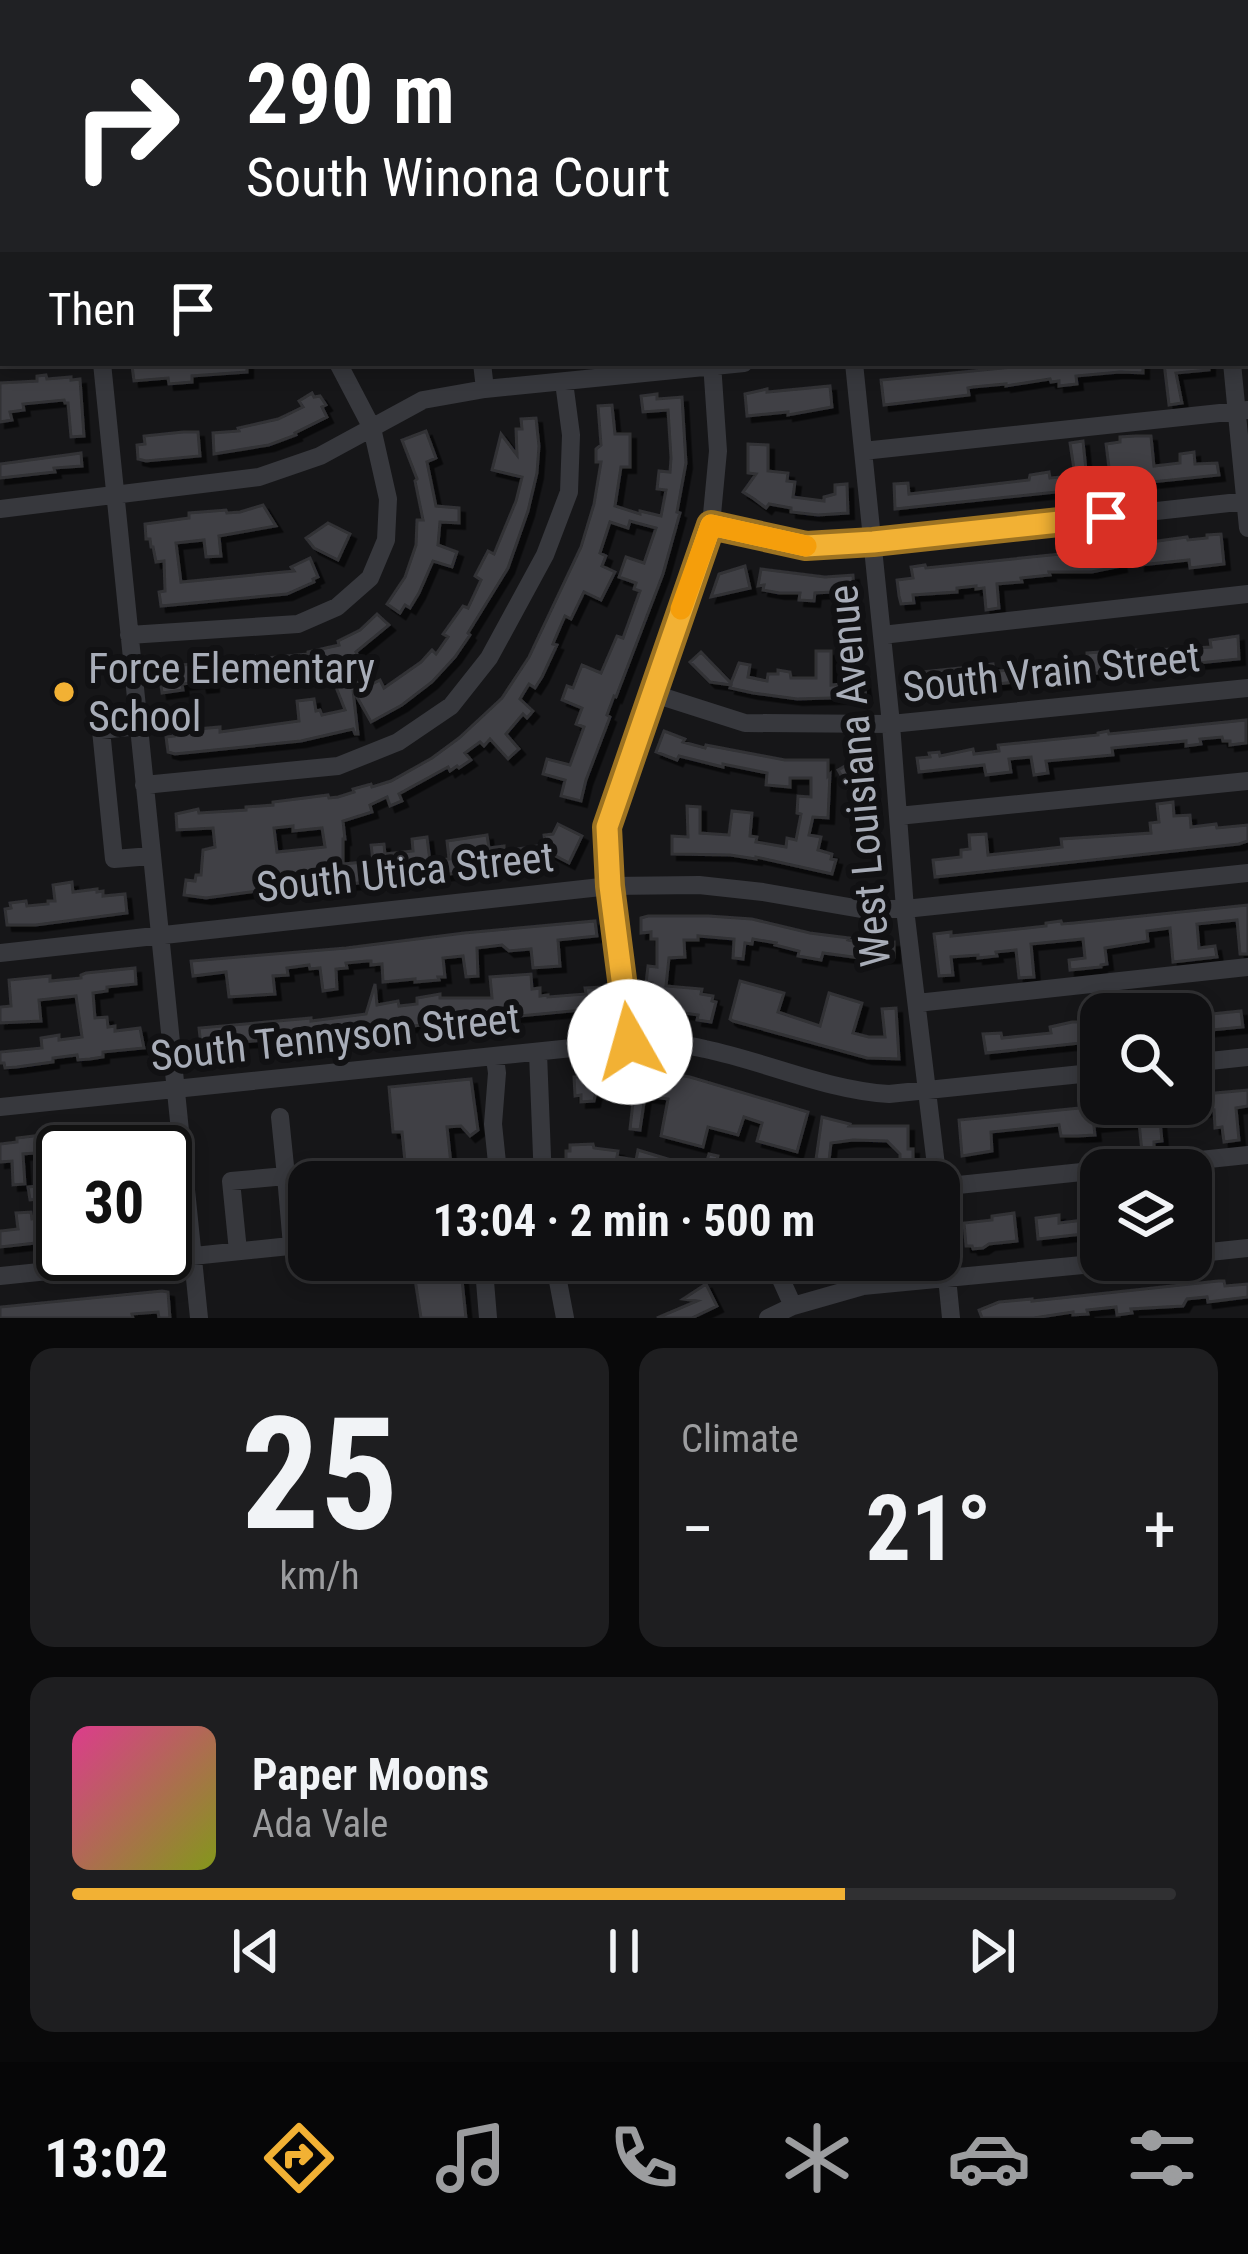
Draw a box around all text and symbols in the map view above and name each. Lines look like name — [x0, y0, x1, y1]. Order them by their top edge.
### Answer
text: 290 m — [246, 45, 455, 144]
icon: right — [48, 48, 204, 204]
text: South Winona Court — [246, 146, 670, 209]
icon: arrive — [160, 276, 226, 342]
text: Then — [48, 283, 136, 336]
pin — [1055, 466, 1157, 568]
icon: arrive — [1073, 484, 1139, 550]
street label: West Louisiana Avenue — [818, 583, 900, 969]
street label: South Vrain Street — [900, 632, 1202, 712]
place label: Force Elementary School — [88, 644, 375, 741]
marker: Force Elementary School — [51, 679, 77, 705]
street label: South Utica Street — [254, 832, 556, 912]
position arrow — [567, 979, 693, 1105]
street label: South Tennyson Street — [148, 993, 522, 1081]
map controls — [1080, 993, 1212, 1281]
button: search — [1080, 993, 1212, 1125]
speed limit sign: 30 — [36, 1125, 192, 1281]
button: layers — [1080, 1149, 1212, 1281]
text: 13:04 · 2 min · 500 m — [433, 1194, 815, 1247]
text: 25 — [241, 1383, 398, 1566]
text: Climate — [681, 1416, 799, 1462]
text: 21° — [866, 1477, 992, 1582]
text: − — [681, 1491, 714, 1568]
text: + — [1143, 1491, 1176, 1568]
text: km/h — [279, 1553, 360, 1599]
text: Paper Moons — [252, 1748, 489, 1801]
text: Ada Vale — [252, 1801, 388, 1847]
icon: previous — [223, 1918, 289, 1984]
icon: pause — [591, 1918, 657, 1984]
icon: next — [959, 1918, 1025, 1984]
icon: directions — [257, 2116, 341, 2200]
icon: music — [429, 2116, 513, 2200]
icon: phone — [602, 2116, 686, 2200]
icon: climate — [775, 2116, 859, 2200]
icon: car — [947, 2116, 1031, 2200]
icon: filters — [1120, 2116, 1204, 2200]
text: 13:02 — [44, 2127, 168, 2190]

